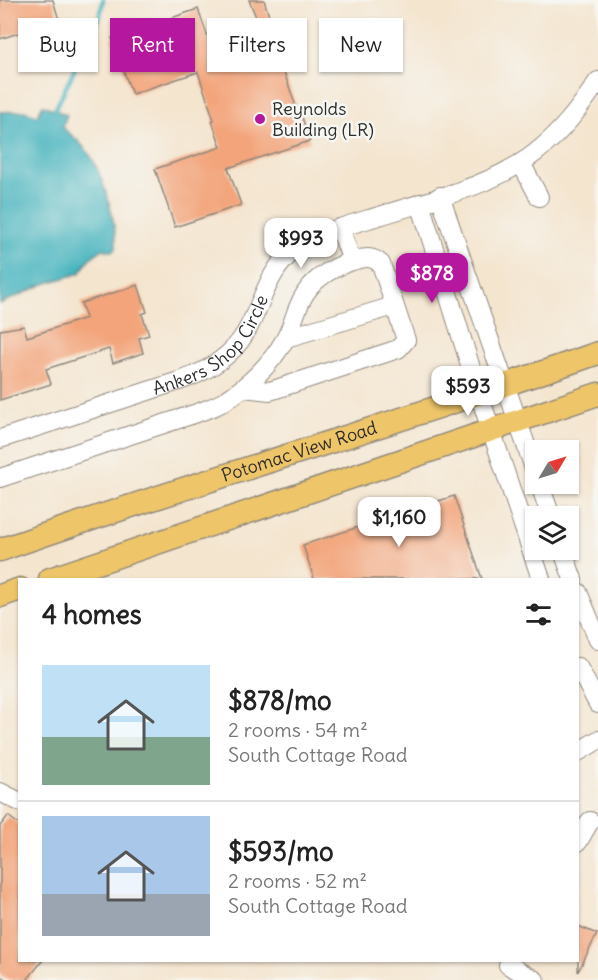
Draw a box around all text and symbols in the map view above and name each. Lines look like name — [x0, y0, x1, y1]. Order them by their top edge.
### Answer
chip: Buy — [18, 18, 98, 72]
chip: Rent — [110, 18, 195, 72]
chip: Filters — [207, 18, 307, 72]
chip: New — [319, 18, 403, 72]
place label: Reynolds Building (LR) — [272, 97, 374, 141]
marker: Reynolds Building (LR) — [253, 112, 267, 126]
pin: $993 — [265, 218, 337, 269]
text: $993 — [278, 225, 324, 250]
pin: $878 — [396, 253, 468, 304]
text: $878 — [410, 260, 454, 285]
street label: Ankers Shop Circle — [150, 291, 273, 400]
pin: $593 — [432, 366, 504, 417]
text: $593 — [445, 373, 491, 398]
street label: Potomac View Road — [219, 416, 380, 487]
north arrow — [525, 440, 579, 494]
map controls — [525, 440, 579, 560]
pin: $1,160 — [350, 497, 448, 548]
text: $1,160 — [372, 504, 426, 529]
button: layers — [525, 506, 579, 560]
text: 4 homes — [42, 598, 141, 631]
icon: filters — [522, 598, 555, 631]
text: $878/mo — [228, 684, 332, 717]
icon: home — [90, 689, 162, 761]
text: 2 rooms · 54 m² — [228, 717, 368, 742]
text: South Cottage Road — [228, 742, 408, 767]
text: $593/mo — [228, 835, 334, 868]
icon: home — [90, 840, 162, 912]
text: 2 rooms · 52 m² — [228, 868, 367, 893]
text: South Cottage Road — [228, 893, 408, 918]

